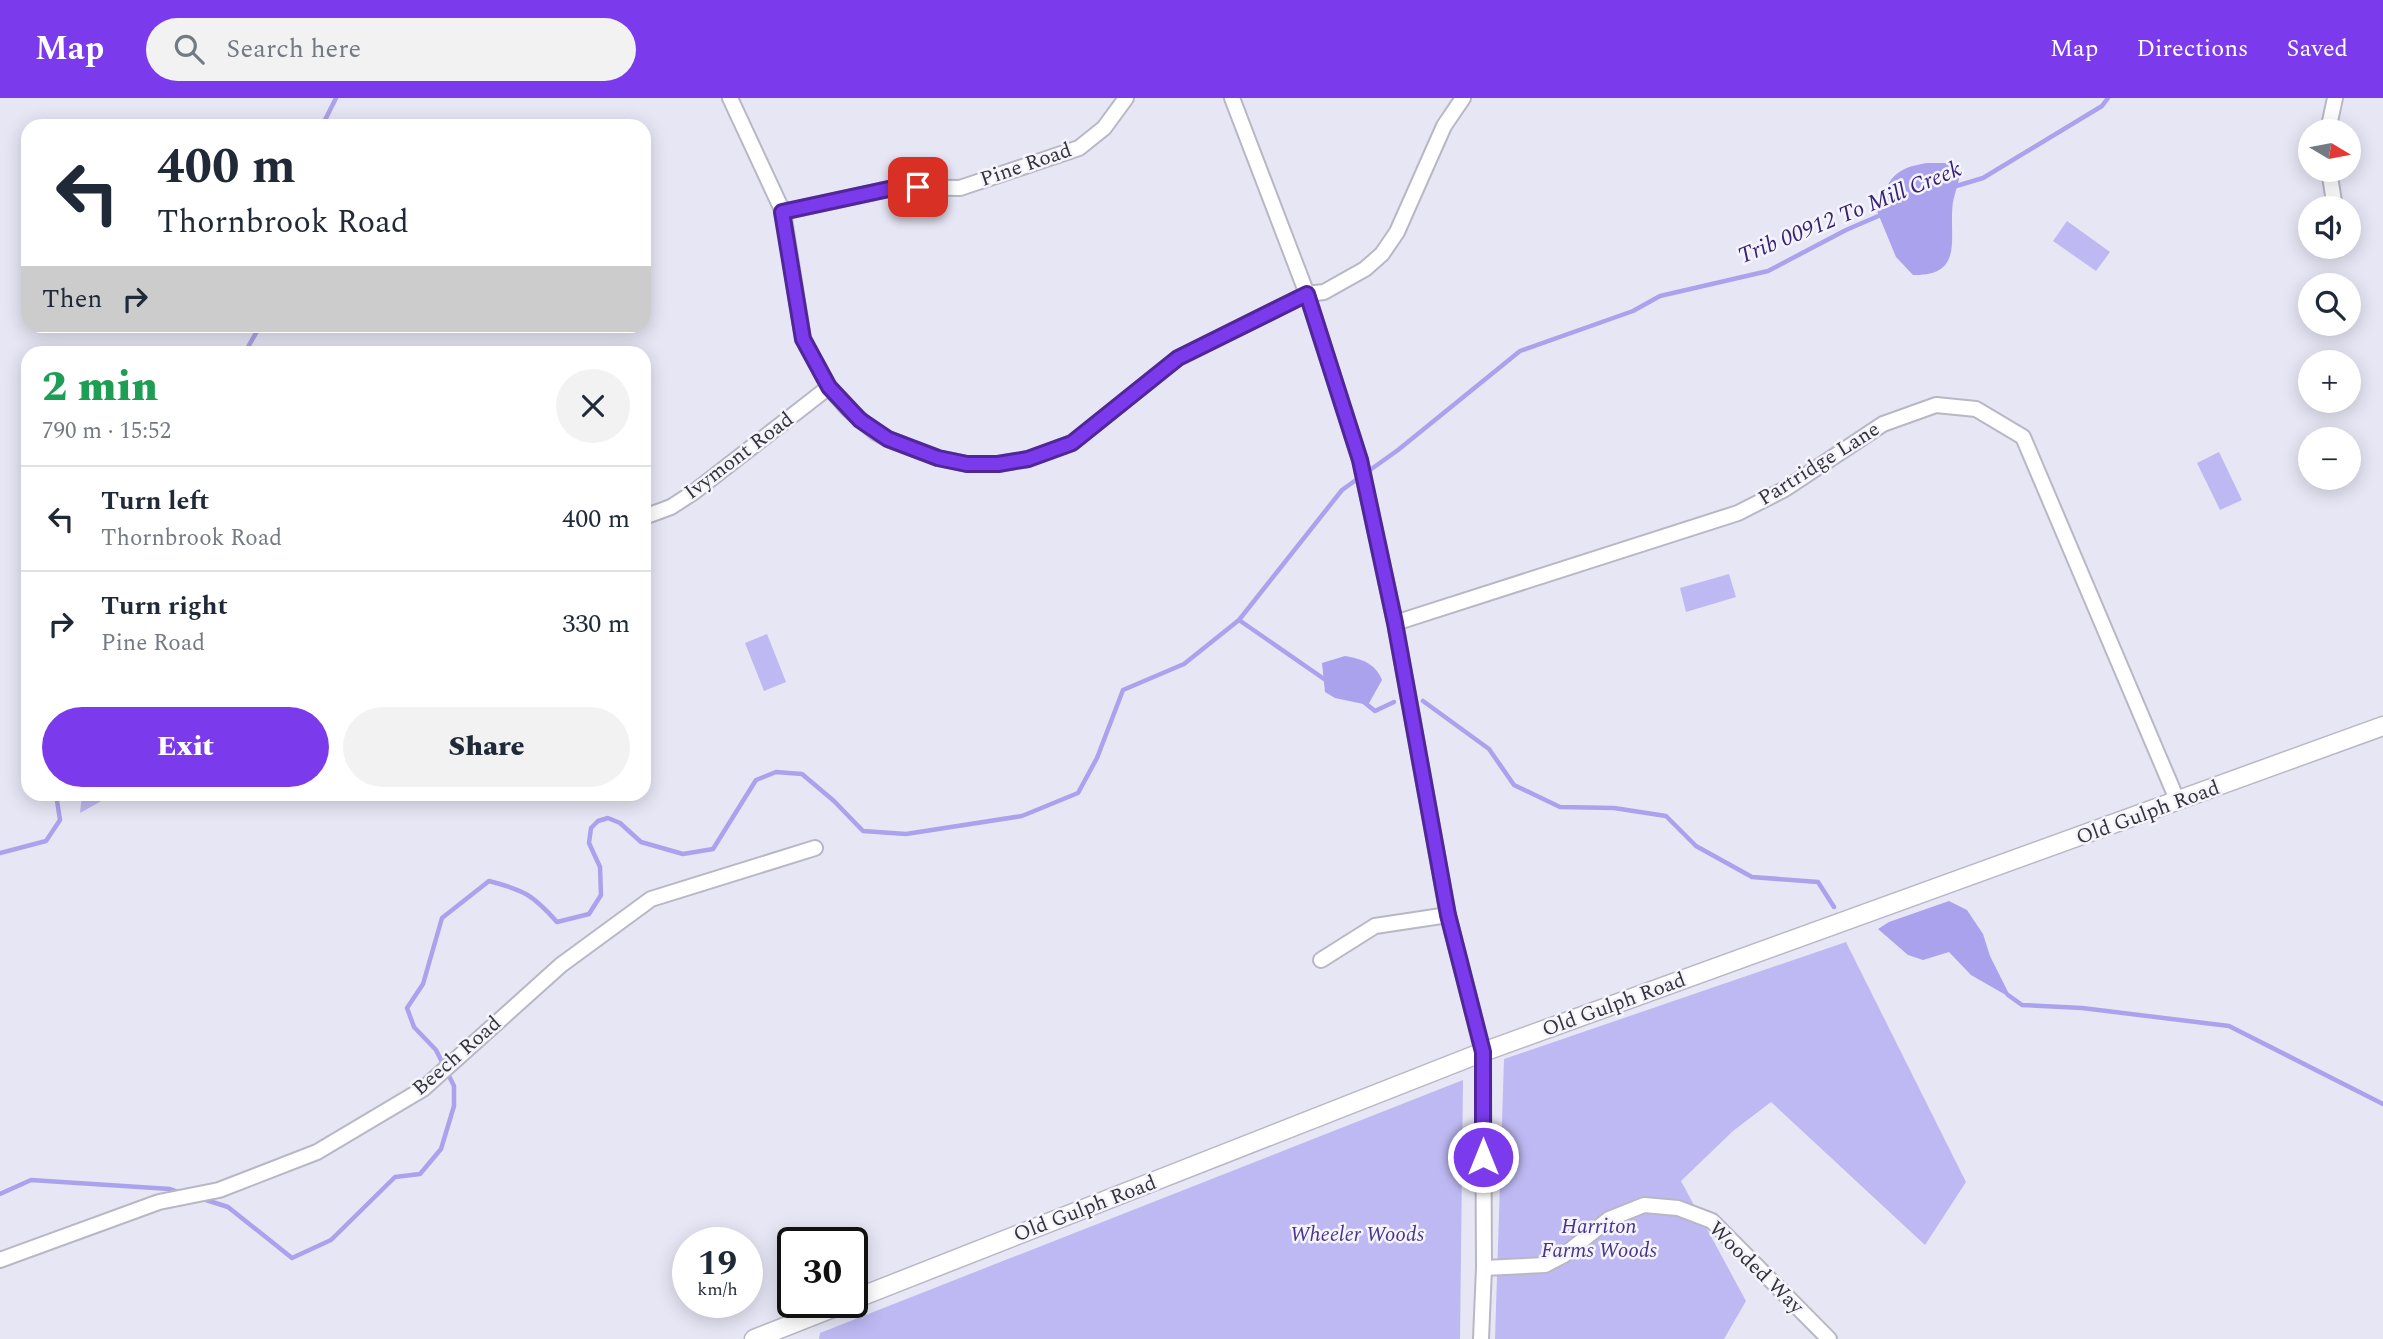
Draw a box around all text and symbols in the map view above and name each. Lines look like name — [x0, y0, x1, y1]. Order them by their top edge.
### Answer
search box — [146, 18, 636, 81]
text: Map — [35, 24, 104, 74]
text: Search here — [226, 29, 361, 69]
icon: search — [170, 30, 208, 68]
text: Map — [2050, 31, 2098, 67]
text: Directions — [2136, 31, 2248, 67]
text: Saved — [2286, 31, 2348, 67]
north arrow — [2298, 119, 2361, 182]
map controls — [2298, 119, 2361, 490]
text: 400 m — [157, 130, 296, 205]
street label: Pine Road — [976, 134, 1076, 196]
icon: left — [42, 147, 133, 238]
water label: Trib 00912 To Mill Creek — [1733, 152, 1967, 274]
pin — [888, 157, 948, 217]
icon: arrive — [899, 168, 937, 206]
button: sound — [2298, 196, 2361, 259]
text: Thornbrook Road — [157, 198, 409, 247]
button: search — [2298, 273, 2361, 336]
text: Then — [42, 279, 102, 319]
icon: right — [116, 280, 154, 318]
button: + — [2298, 350, 2361, 413]
text: 2 min — [42, 356, 158, 419]
button: close — [556, 369, 630, 443]
street label: Ivymont Road — [677, 404, 801, 508]
text: 790 m · 15:52 — [42, 414, 171, 449]
street label: Partridge Lane — [1752, 414, 1886, 514]
button: − — [2298, 427, 2361, 490]
text: Turn left — [101, 481, 209, 521]
text: 400 m — [562, 499, 630, 539]
icon: left — [42, 500, 80, 538]
text: Thornbrook Road — [101, 521, 282, 556]
text: Turn right — [101, 586, 228, 626]
text: 330 m — [562, 604, 630, 644]
icon: right — [42, 605, 80, 643]
text: Pine Road — [101, 626, 205, 661]
button: Exit — [42, 707, 329, 787]
button: Share — [343, 707, 630, 787]
street label: Old Gulph Road — [2072, 772, 2224, 854]
street label: Old Gulph Road — [1538, 964, 1690, 1046]
street label: Beech Road — [405, 1008, 509, 1104]
position arrow — [1446, 1120, 1520, 1194]
street label: Old Gulph Road — [1009, 1167, 1161, 1251]
park label: Harriton Farms Woods — [1541, 1211, 1657, 1267]
street label: Wooded Way — [1701, 1214, 1812, 1323]
park label: Wheeler Woods — [1290, 1219, 1425, 1251]
speed limit sign: 30 — [777, 1227, 868, 1318]
text: 19 — [698, 1237, 737, 1290]
text: km/h — [697, 1276, 738, 1303]

